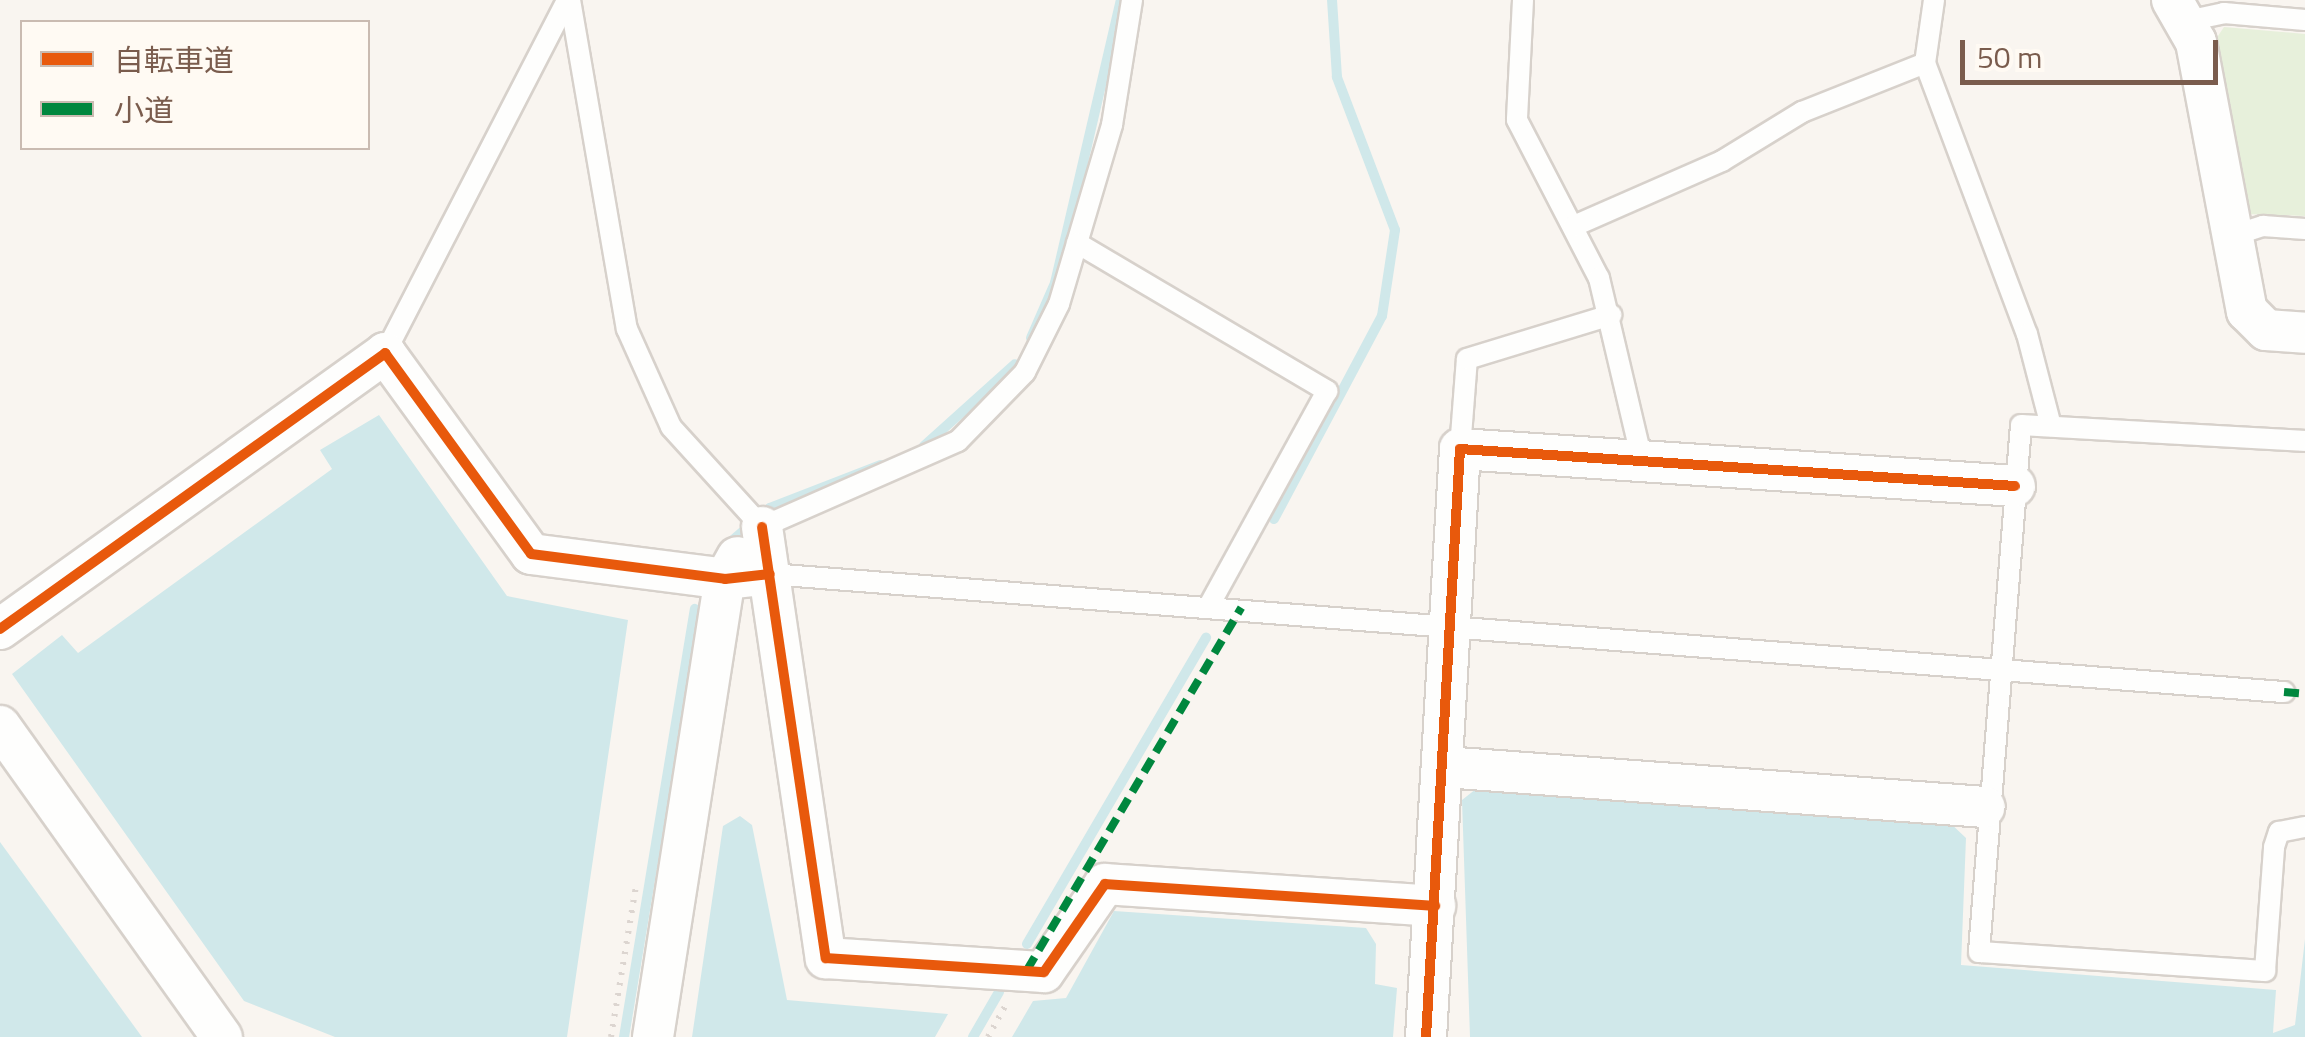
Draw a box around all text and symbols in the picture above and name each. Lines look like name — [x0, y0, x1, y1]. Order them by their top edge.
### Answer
legend — [20, 20, 370, 150]
scale bar — [1965, 20, 2222, 82]
text: 50 m — [1977, 34, 2042, 80]
text: 自転車道 — [114, 37, 234, 83]
text: 小道 — [114, 87, 174, 133]

